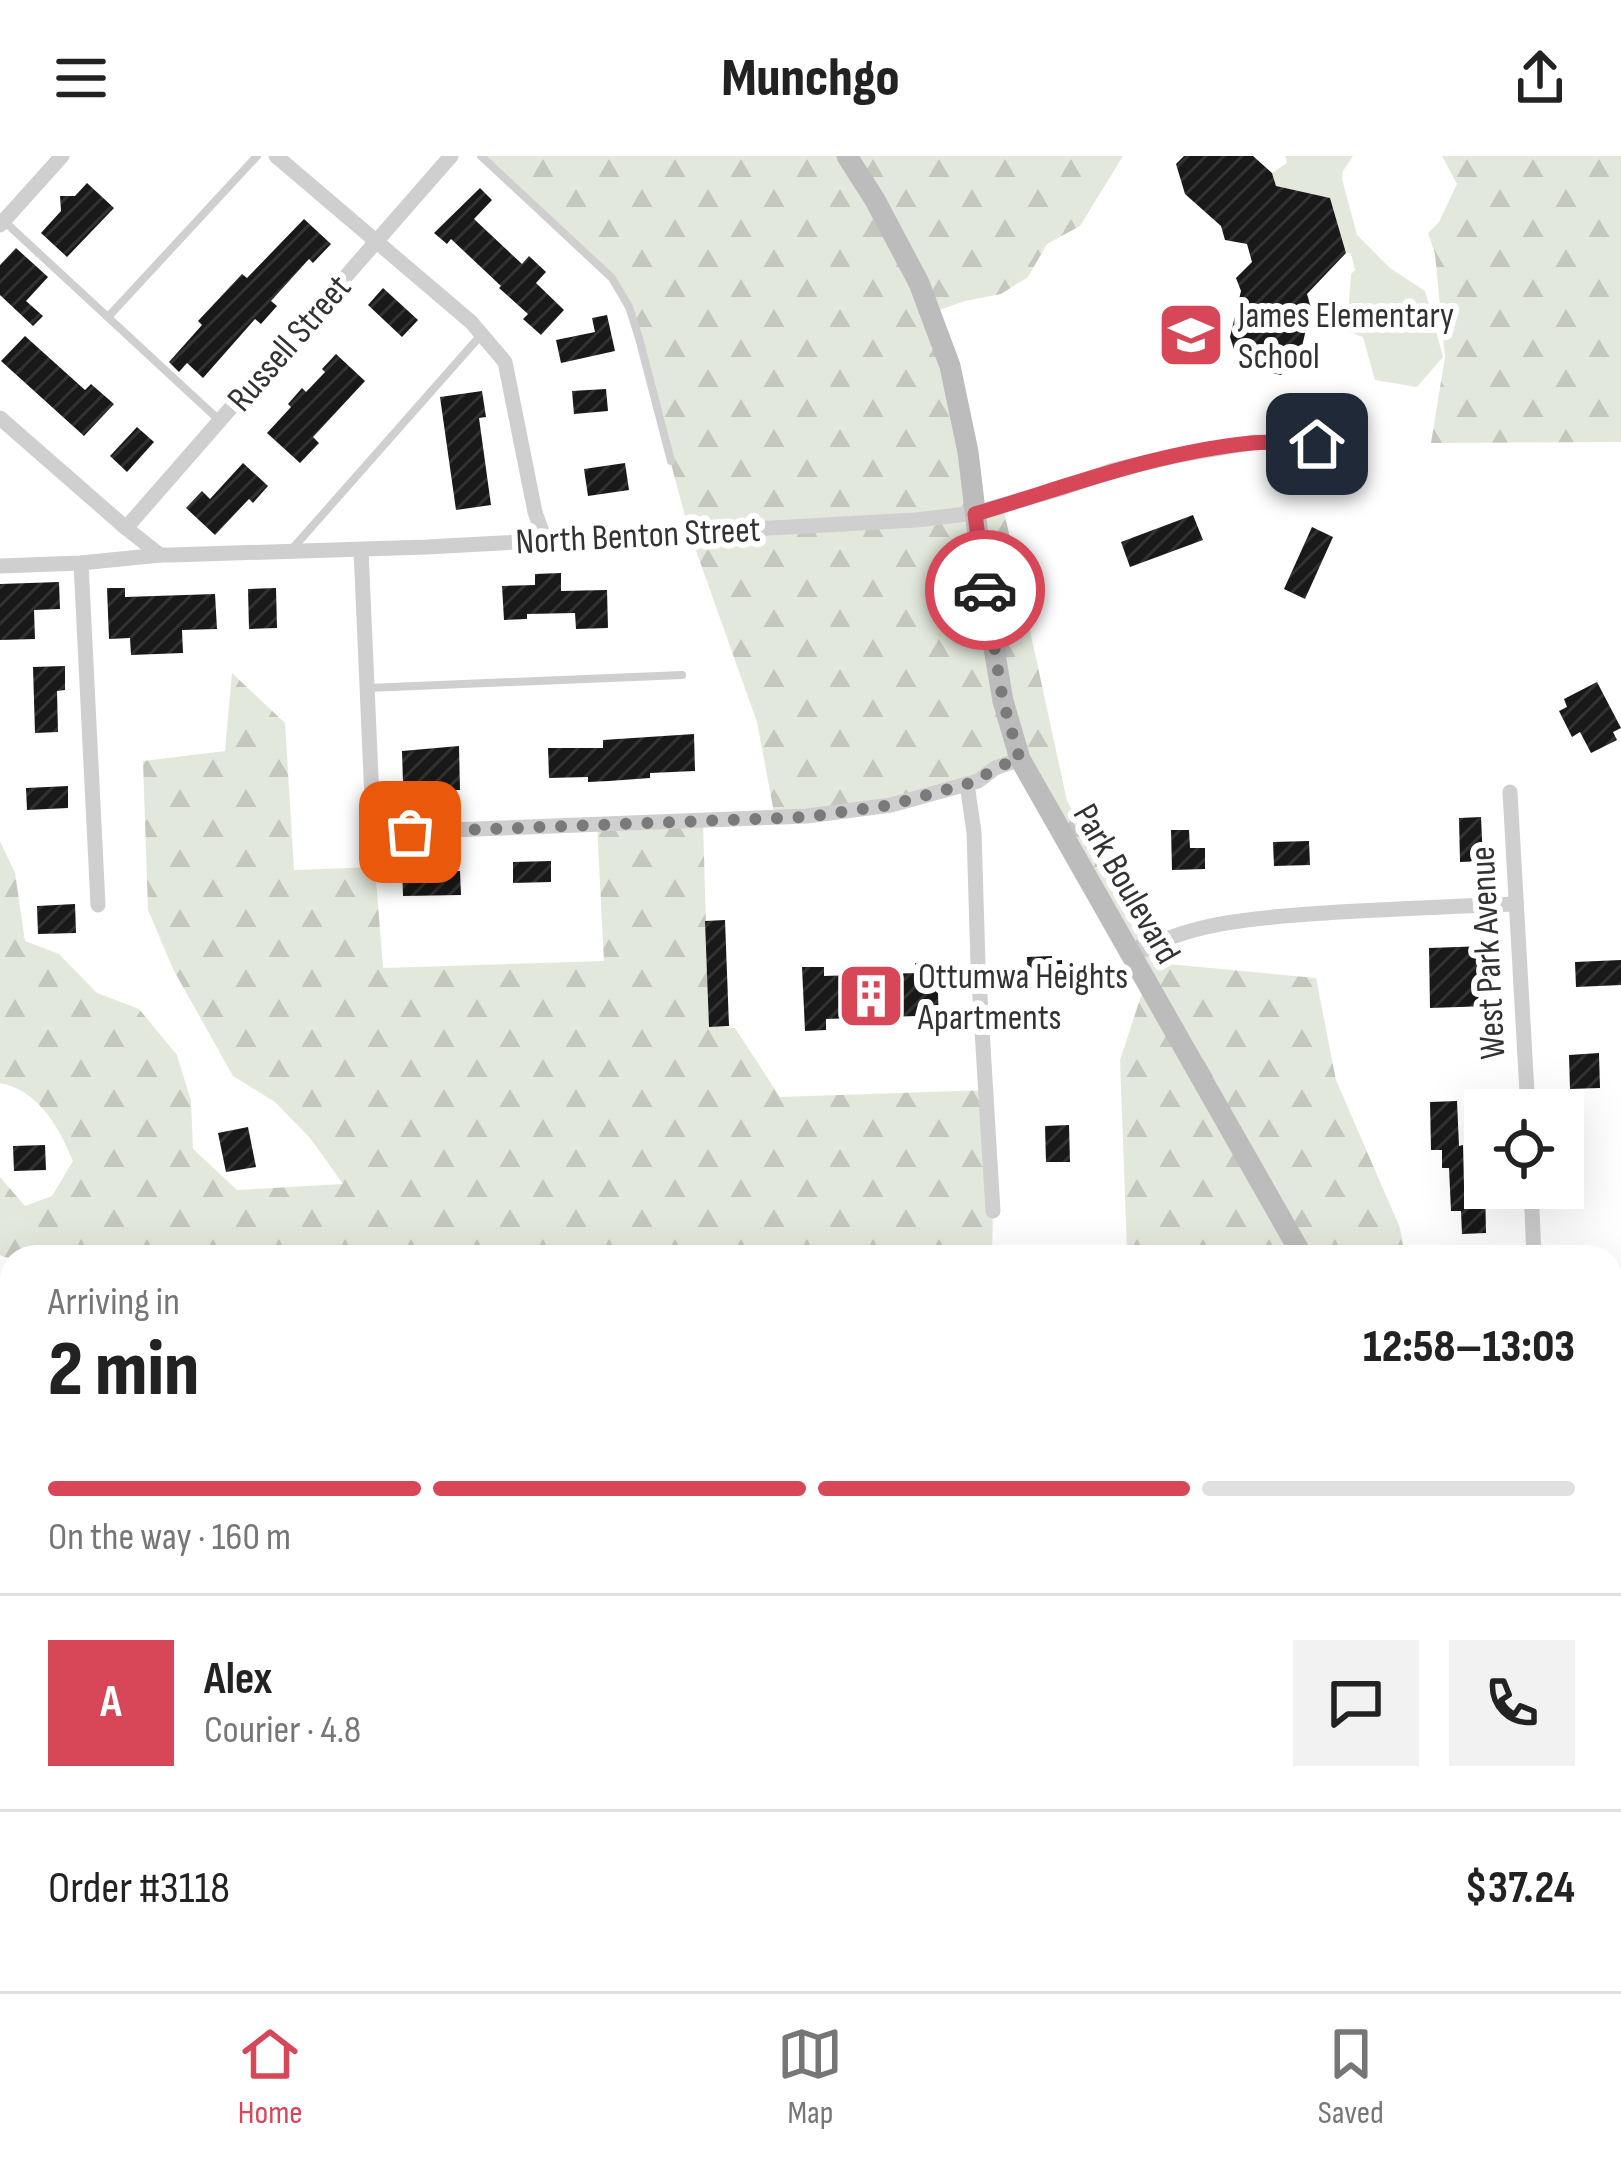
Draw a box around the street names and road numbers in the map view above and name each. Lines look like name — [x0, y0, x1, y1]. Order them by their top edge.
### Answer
street label: Russell Street — [219, 267, 361, 421]
street label: North Benton Street — [515, 509, 762, 564]
street label: Park Boulevard — [1063, 797, 1189, 972]
street label: West Park Avenue — [1461, 845, 1516, 1061]

